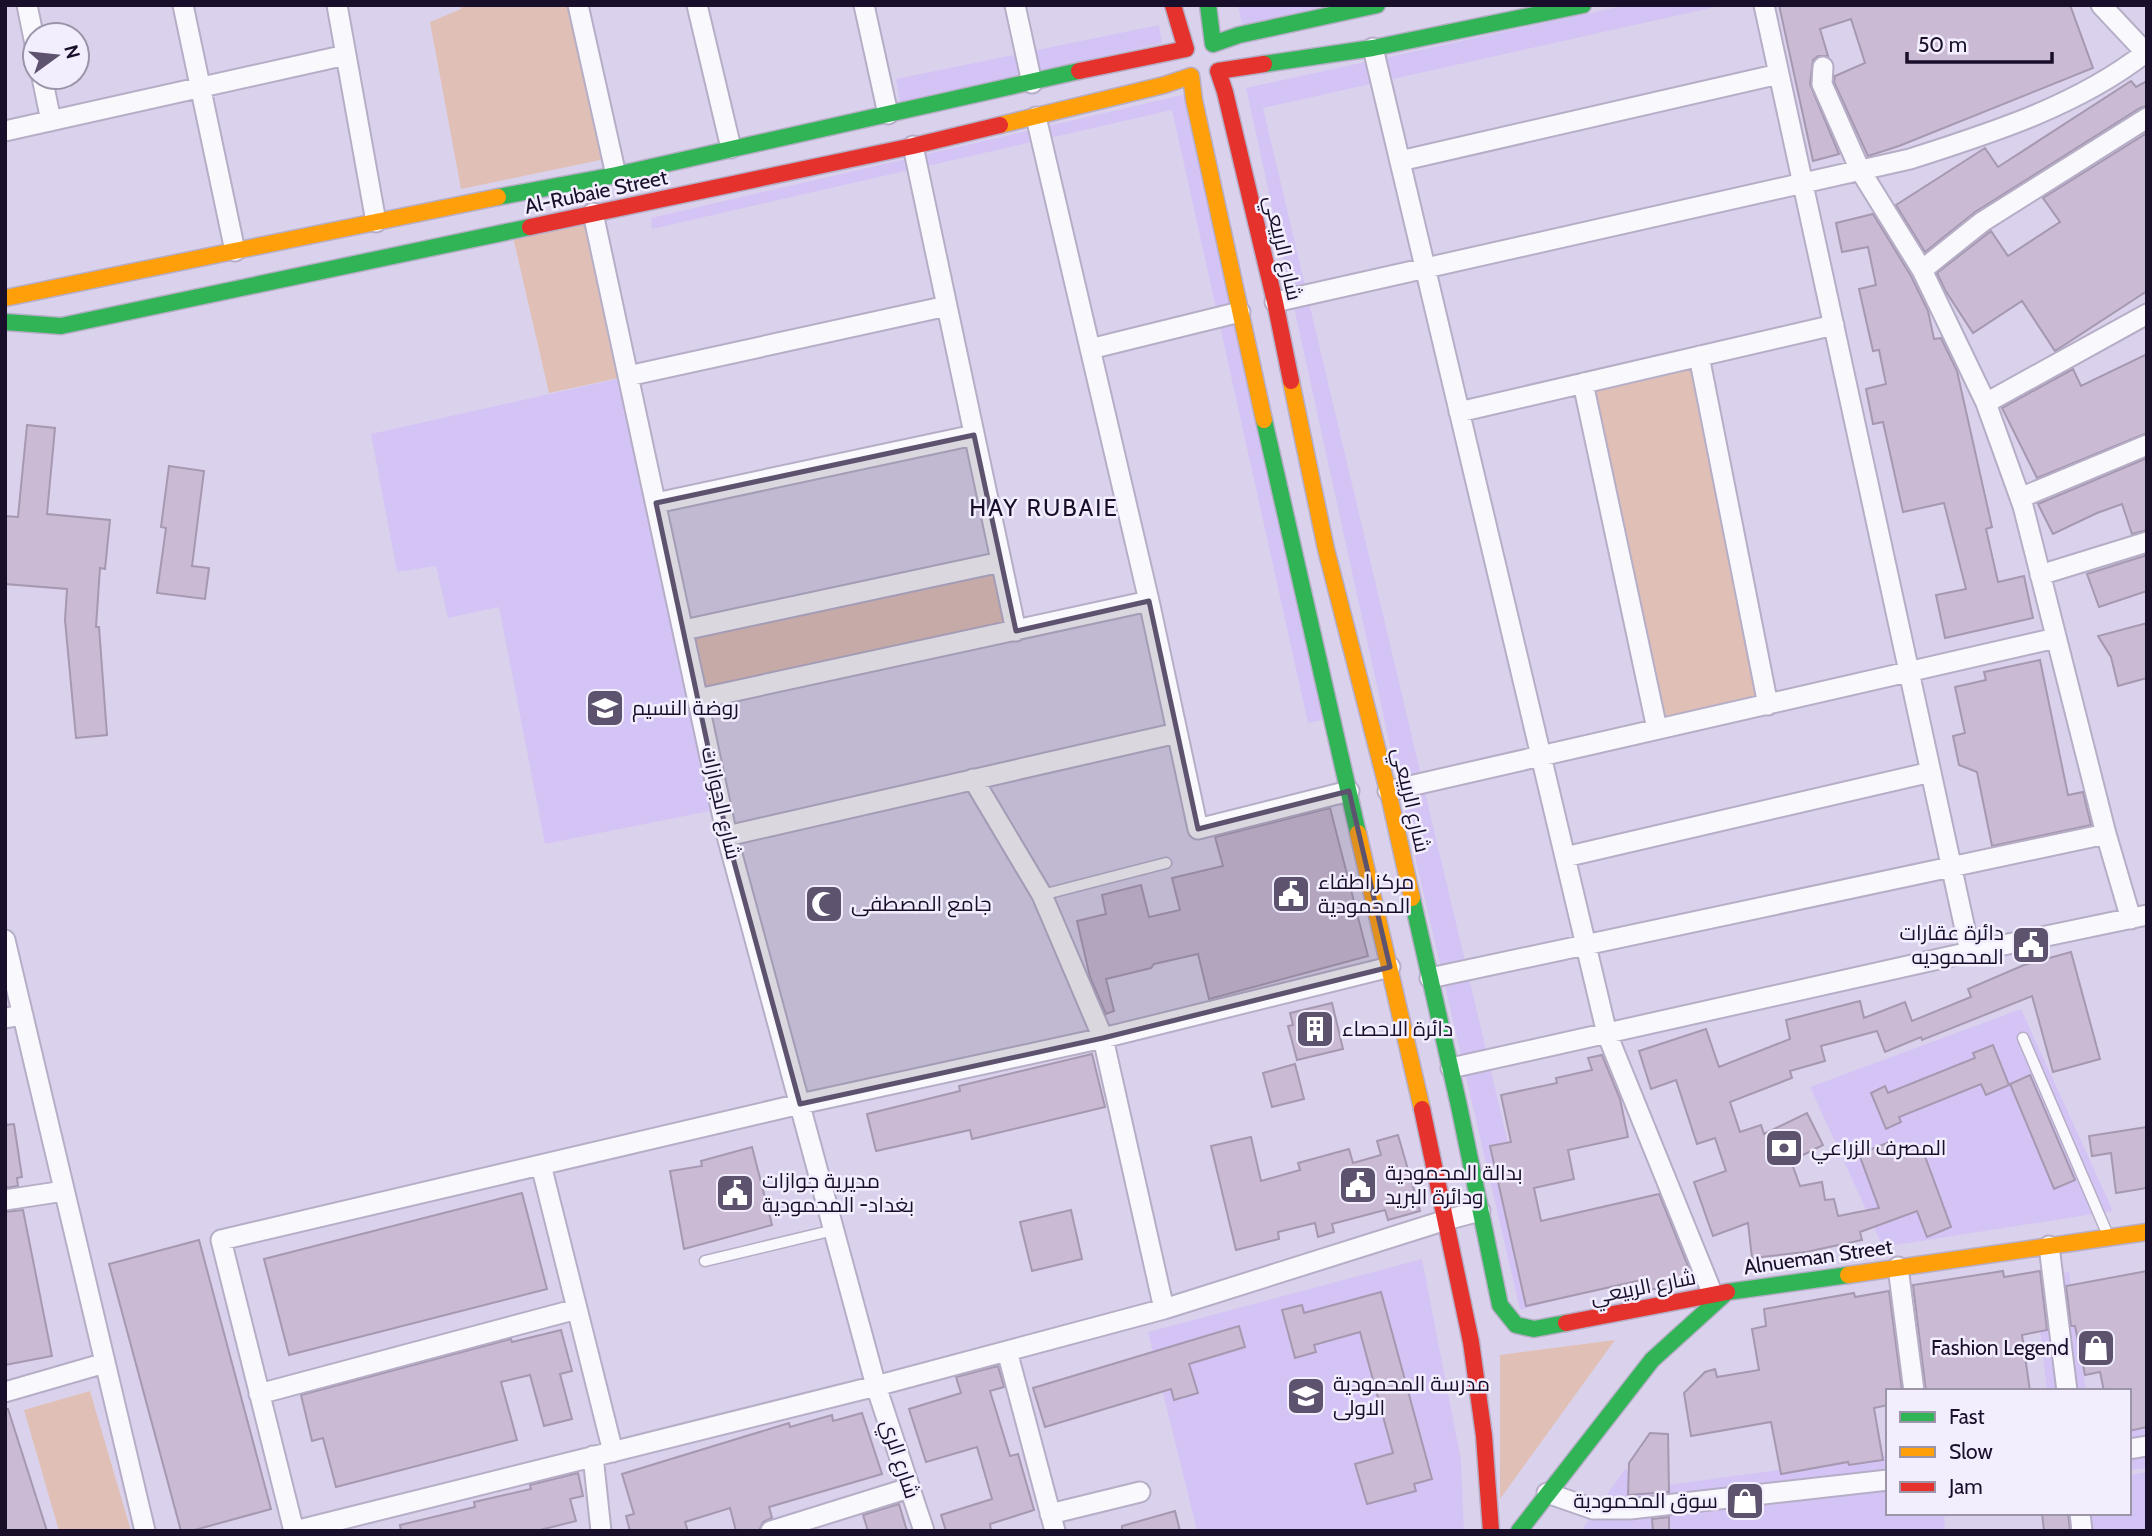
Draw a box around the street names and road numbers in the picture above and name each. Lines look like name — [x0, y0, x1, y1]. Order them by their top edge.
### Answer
street label: Al-Rubaie Street — [522, 164, 670, 219]
street label: شارع الربيعي — [1255, 193, 1308, 304]
street label: شارع الجوازات — [694, 744, 747, 862]
street label: شارع الربيعي — [1383, 745, 1436, 856]
street label: Alnueman Street — [1742, 1234, 1894, 1279]
street label: شارع الربيعي — [1588, 1264, 1698, 1313]
street label: شارع الري — [872, 1416, 925, 1503]

